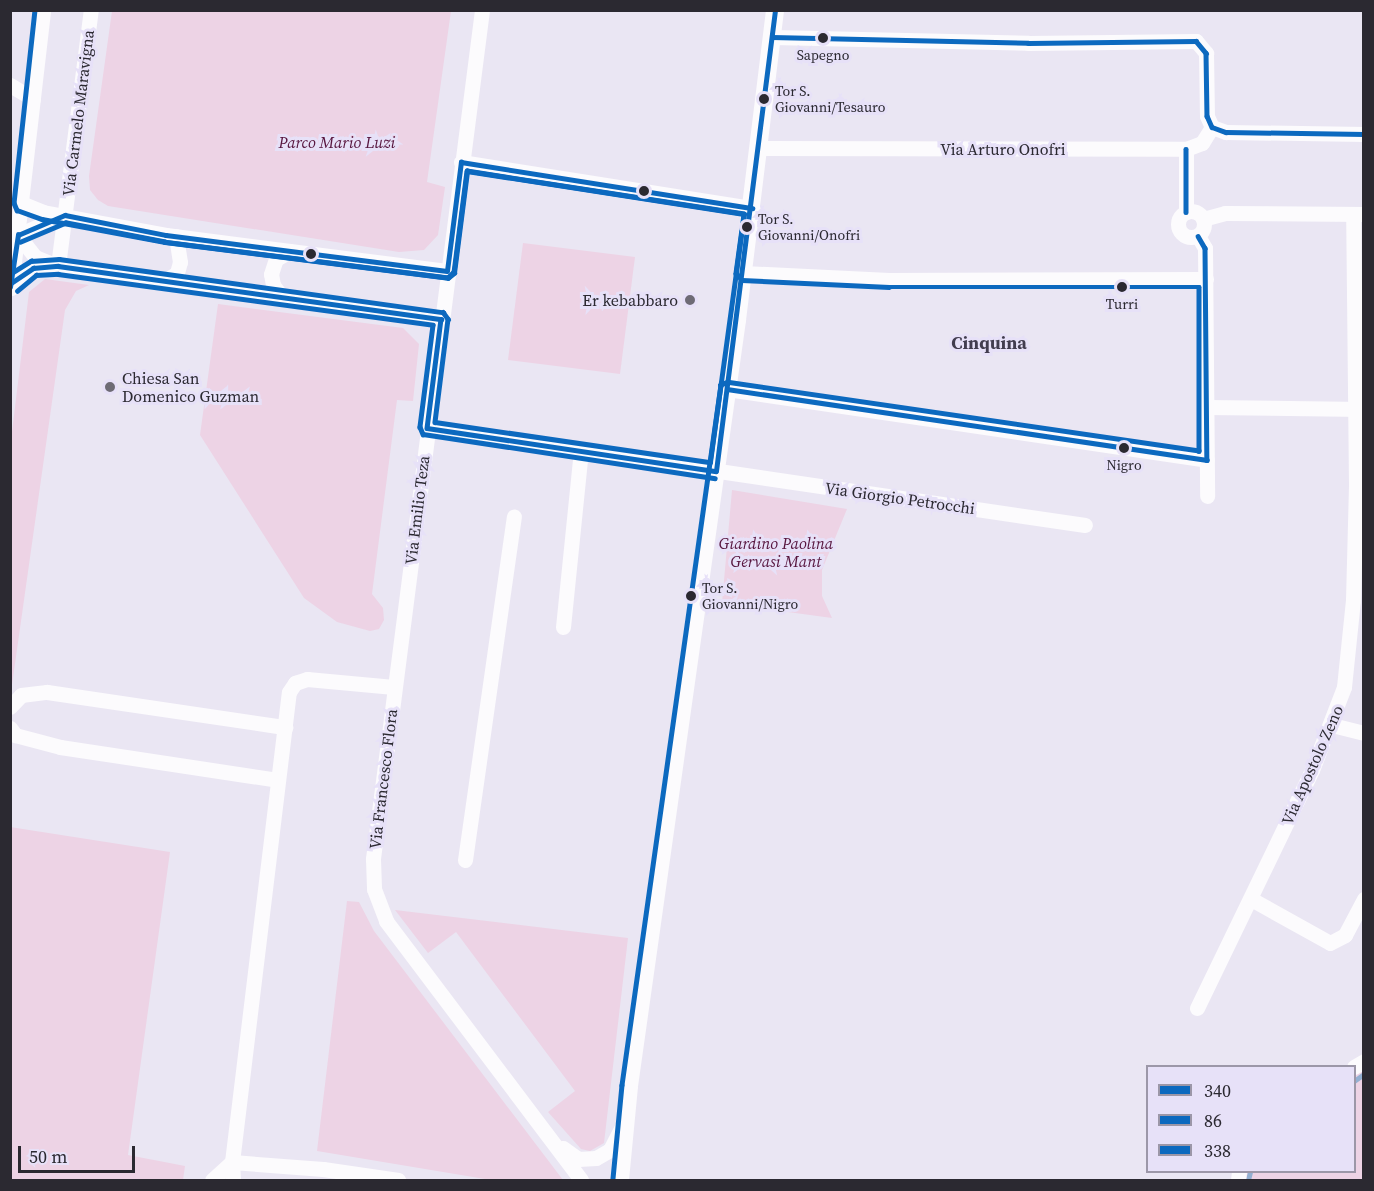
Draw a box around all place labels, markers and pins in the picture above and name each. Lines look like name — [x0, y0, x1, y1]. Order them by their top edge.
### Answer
marker: Sapegno — [817, 32, 829, 44]
place label: Sapegno — [797, 47, 849, 63]
place label: Tor S. Giovanni/Tesauro — [775, 83, 886, 116]
marker: Tor S. Giovanni/Tesauro — [758, 93, 770, 105]
unlabelled marker — [638, 185, 650, 197]
place label: Tor S. Giovanni/Onofri — [758, 211, 860, 244]
marker: Tor S. Giovanni/Onofri — [741, 221, 753, 233]
unlabelled marker — [305, 248, 317, 260]
marker: Turri — [1116, 281, 1128, 293]
place label: Er kebabbaro — [582, 290, 678, 310]
marker: Er kebabbaro — [683, 293, 697, 307]
place label: Turri — [1106, 296, 1138, 312]
place label: Chiesa San Domenico Guzman — [122, 368, 259, 406]
marker: Chiesa San Domenico Guzman — [103, 380, 117, 394]
marker: Nigro — [1118, 442, 1130, 454]
place label: Nigro — [1106, 457, 1142, 473]
place label: Tor S. Giovanni/Nigro — [702, 580, 798, 612]
marker: Tor S. Giovanni/Nigro — [685, 590, 697, 602]

